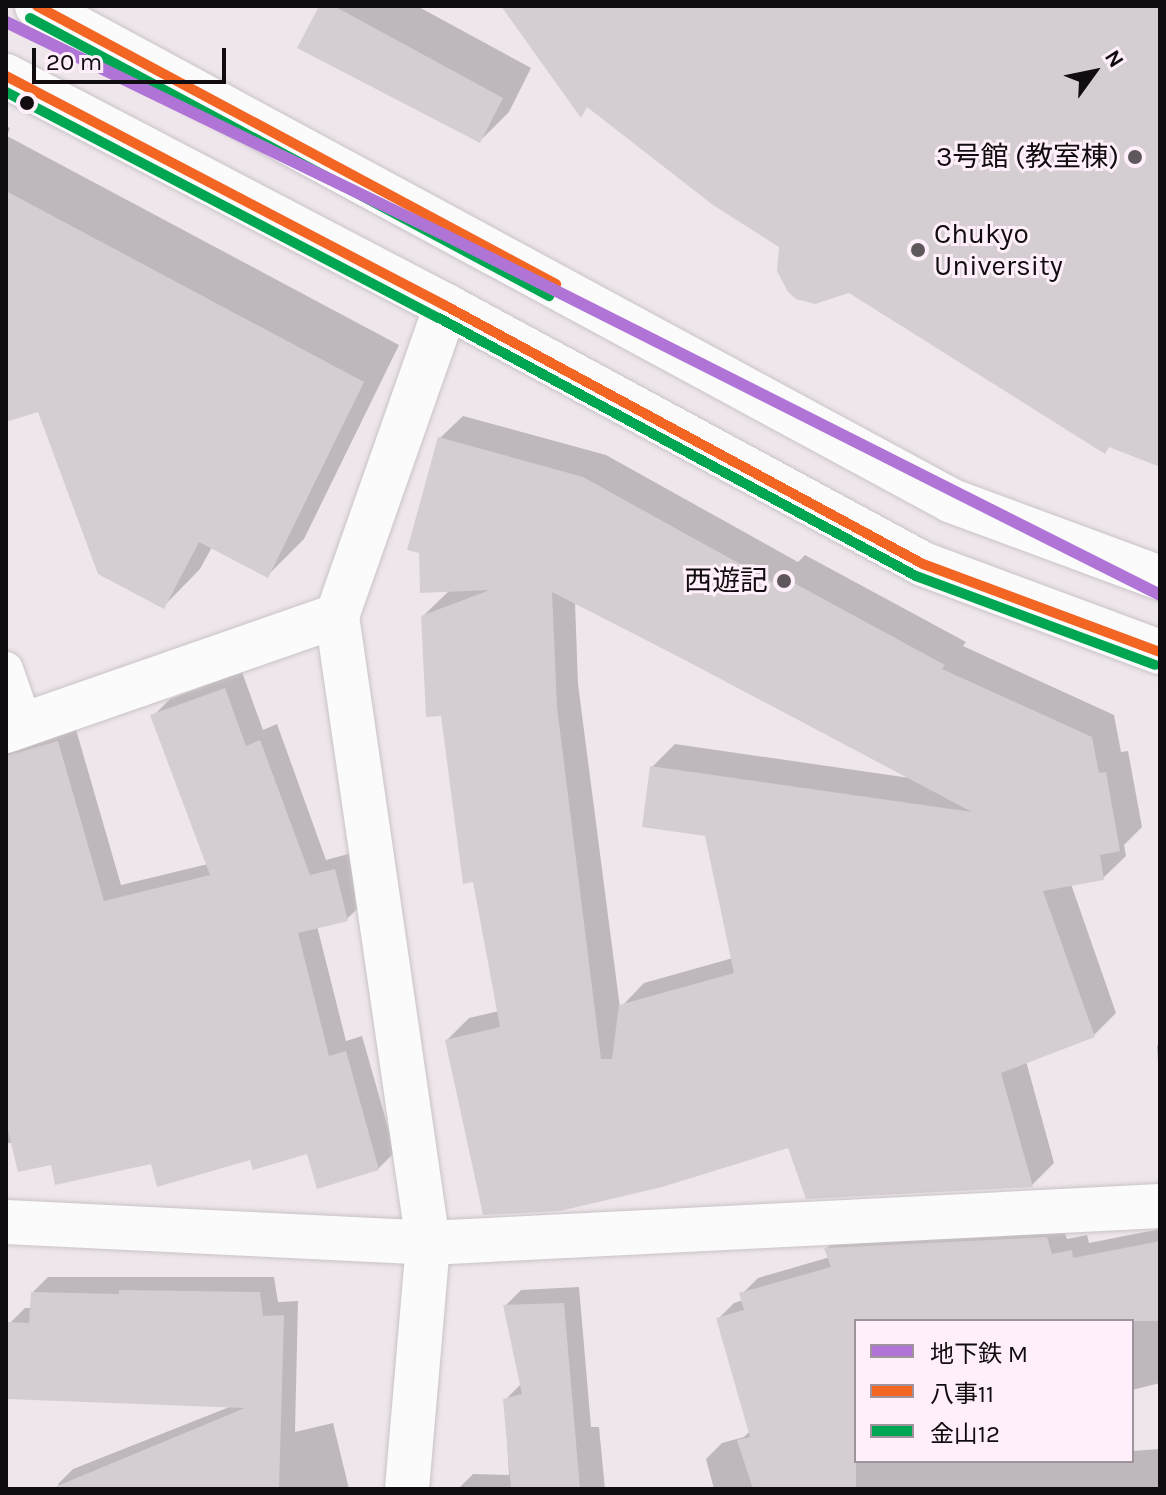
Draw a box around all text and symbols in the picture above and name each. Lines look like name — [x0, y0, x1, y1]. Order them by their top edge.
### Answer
scale bar — [36, 32, 230, 82]
north arrow — [1054, 32, 1134, 112]
text: N — [1099, 45, 1129, 73]
text: 20 m — [46, 48, 102, 76]
unlabelled marker — [19, 95, 35, 111]
place label: 3号館 (教室棟) — [936, 140, 1119, 174]
marker: 3号館 (教室棟) — [1126, 148, 1144, 166]
place label: Chukyo University — [934, 217, 1063, 283]
marker: Chukyo University — [909, 241, 927, 259]
place label: 西遊記 — [684, 564, 768, 598]
marker: 西遊記 — [775, 572, 793, 590]
legend — [854, 1319, 1134, 1463]
text: 地下鉄 M — [930, 1340, 1028, 1368]
text: 八事11 — [930, 1380, 994, 1408]
text: 金山12 — [930, 1420, 1000, 1448]

